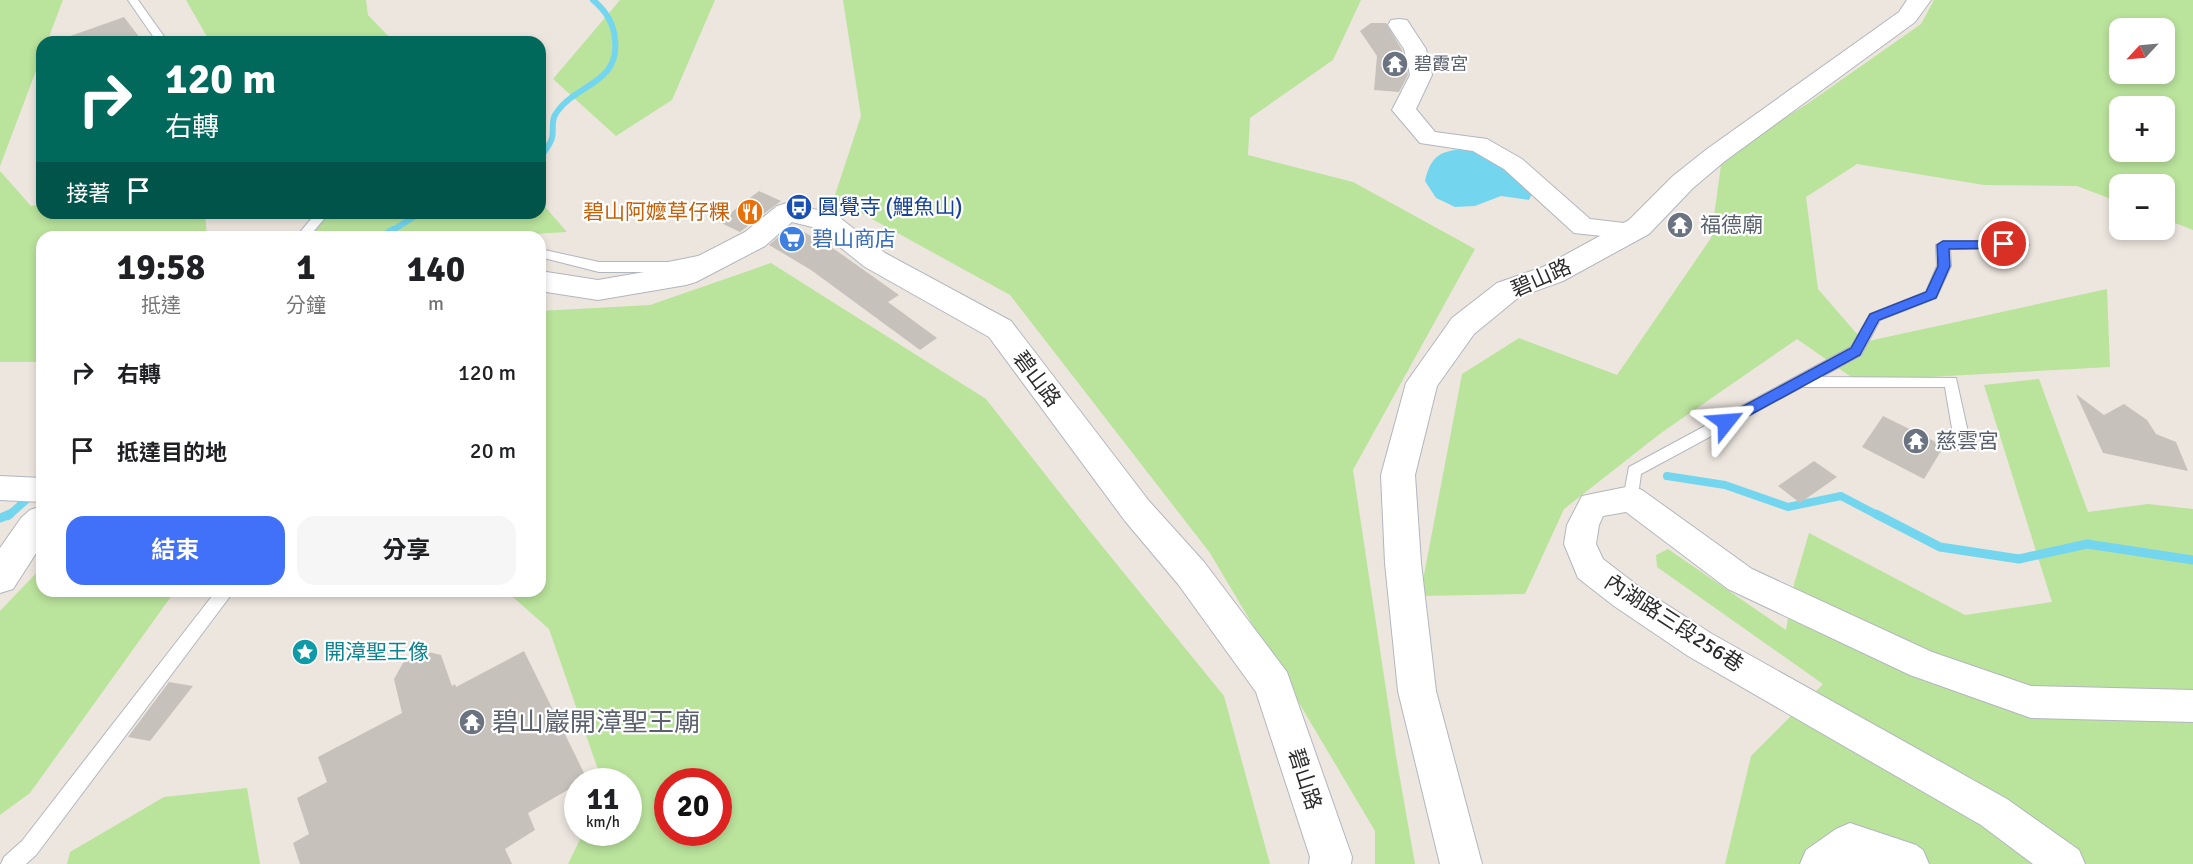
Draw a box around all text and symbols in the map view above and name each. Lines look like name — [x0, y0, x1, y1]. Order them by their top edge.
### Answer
north arrow — [2109, 18, 2175, 84]
map controls — [2109, 18, 2175, 240]
temple icon: 碧霞宮 — [1380, 49, 1410, 79]
place label: 碧霞宮 — [1414, 53, 1468, 75]
text: 120 m — [165, 54, 276, 105]
icon: right — [66, 60, 144, 138]
button: + — [2109, 96, 2175, 162]
text: 右轉 — [165, 111, 219, 144]
icon: arrive — [122, 174, 155, 207]
button: − — [2109, 174, 2175, 240]
text: 接著 — [66, 180, 110, 207]
bus stop icon: 圓覺寺 (鯉魚山) — [784, 192, 814, 222]
place label: 圓覺寺 (鯉魚山) — [818, 194, 963, 220]
restaurant icon: 碧山阿嬤草仔粿 — [735, 197, 765, 227]
place label: 碧山阿嬤草仔粿 — [583, 199, 730, 225]
temple icon: 福德廟 — [1665, 210, 1695, 240]
place label: 福德廟 — [1700, 212, 1763, 238]
pin — [1978, 218, 2029, 269]
supermarket icon: 碧山商店 — [777, 224, 807, 254]
place label: 碧山商店 — [812, 226, 896, 252]
icon: arrive — [1987, 227, 2020, 260]
text: 19:58 — [117, 245, 205, 290]
text: 1 — [296, 245, 316, 290]
text: 140 — [407, 247, 465, 292]
street label: 碧山路 — [1507, 253, 1575, 303]
text: m — [428, 291, 444, 316]
text: 抵達 — [141, 293, 181, 318]
text: 分鐘 — [286, 293, 326, 318]
street label: 碧山路 — [1008, 346, 1066, 412]
icon: right — [66, 356, 99, 389]
text: 120 m — [458, 359, 516, 386]
text: 右轉 — [117, 361, 161, 388]
position arrow — [1694, 390, 1758, 454]
temple icon: 慈雲宮 — [1901, 426, 1931, 456]
place label: 慈雲宮 — [1936, 428, 1999, 454]
icon: arrive — [66, 434, 99, 467]
text: 20 m — [470, 437, 516, 464]
text: 抵達目的地 — [117, 439, 227, 466]
button: 結束 — [66, 516, 285, 585]
button: 分享 — [297, 516, 516, 585]
street label: 內湖路三段256巷 — [1600, 569, 1748, 677]
place icon: 開漳聖王像 — [290, 637, 320, 667]
place label: 開漳聖王像 — [324, 639, 429, 665]
temple icon: 碧山巖開漳聖王廟 — [457, 707, 487, 737]
place label: 碧山巖開漳聖王廟 — [492, 707, 700, 739]
street label: 碧山路 — [1283, 745, 1327, 813]
speed limit sign: 20 — [654, 768, 732, 846]
text: 11 — [587, 781, 619, 818]
text: km/h — [586, 813, 620, 831]

